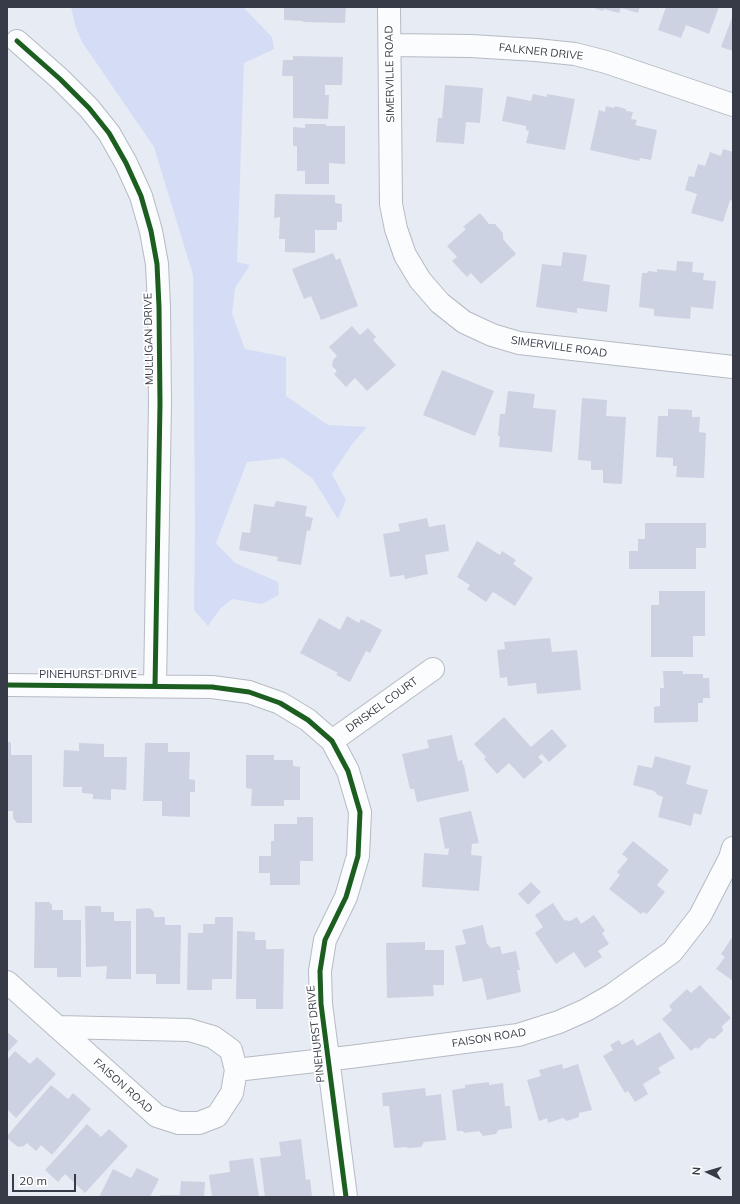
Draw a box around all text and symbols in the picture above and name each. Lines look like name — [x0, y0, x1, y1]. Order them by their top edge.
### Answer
street label: SIMERVILLE ROAD — [383, 25, 397, 123]
street label: FALKNER DRIVE — [498, 41, 584, 63]
street label: MULLIGAN DRIVE — [142, 293, 156, 385]
street label: SIMERVILLE ROAD — [510, 334, 608, 360]
street label: PINEHURST DRIVE — [39, 668, 137, 682]
street label: DRISKEL COURT — [343, 674, 421, 736]
street label: PINEHURST DRIVE — [304, 985, 328, 1083]
street label: FAISON ROAD — [451, 1026, 527, 1050]
street label: FAISON ROAD — [91, 1056, 155, 1116]
north arrow — [688, 1152, 728, 1192]
scale bar — [14, 1166, 78, 1192]
text: N — [689, 1166, 703, 1176]
text: 20 m — [19, 1173, 47, 1188]

